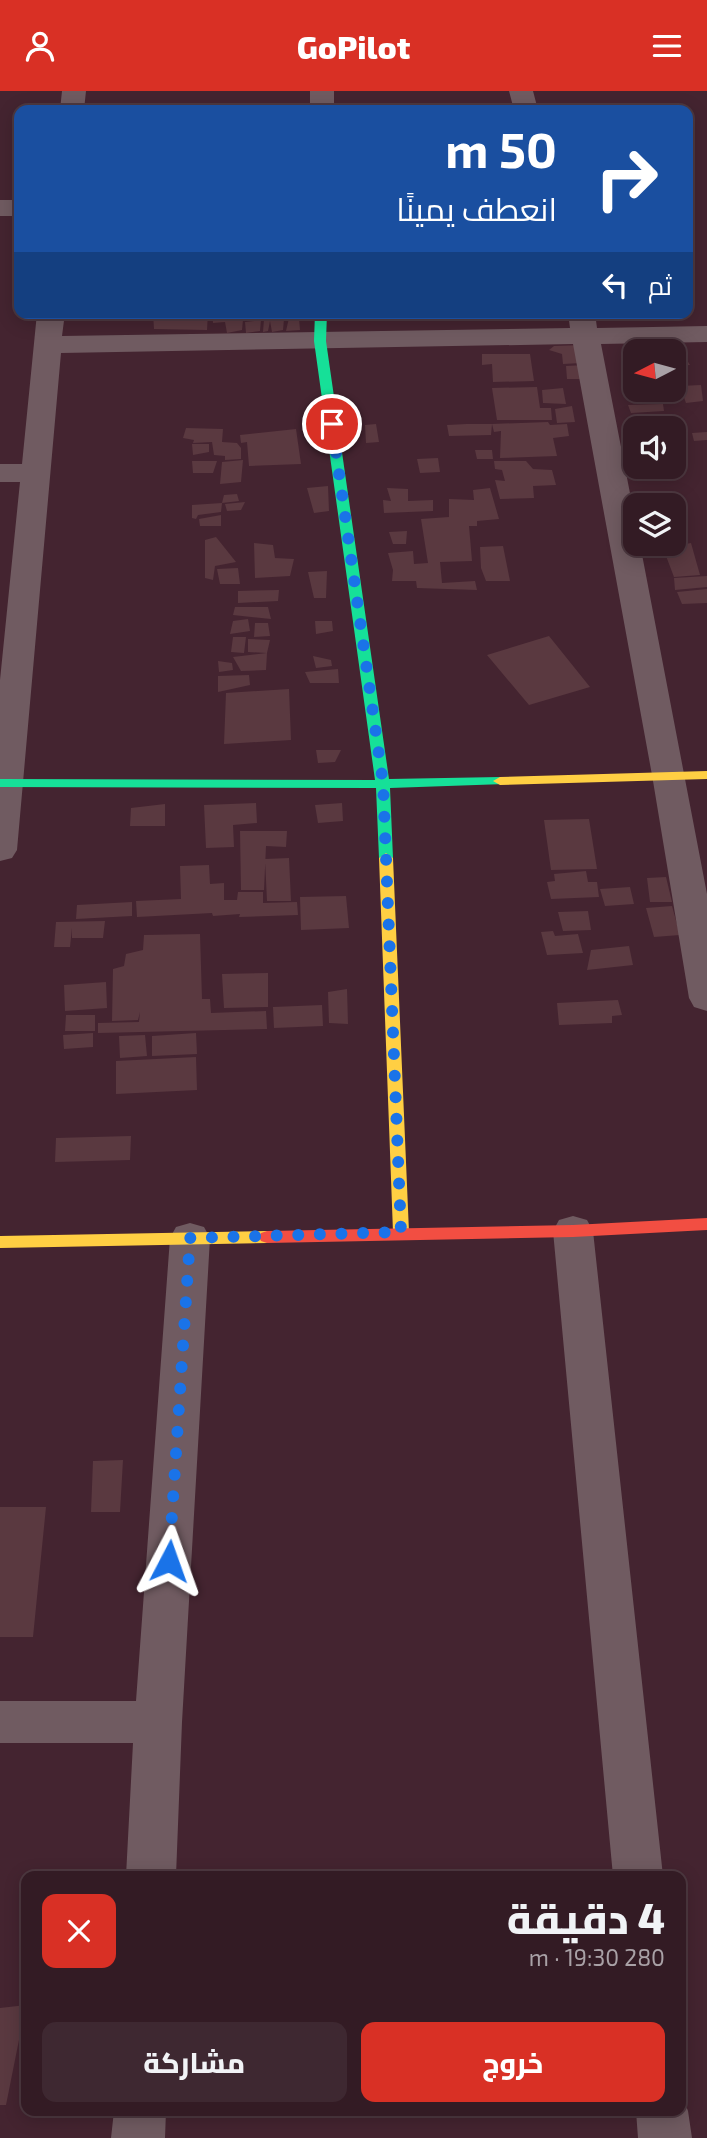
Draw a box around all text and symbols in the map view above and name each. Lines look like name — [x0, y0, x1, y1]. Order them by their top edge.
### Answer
icon: person — [21, 27, 59, 65]
text: GoPilot — [297, 27, 410, 65]
icon: menu — [648, 27, 686, 65]
text: 50 m — [445, 119, 557, 178]
icon: right — [581, 133, 672, 224]
text: انعطف يمينًا — [396, 189, 557, 227]
icon: left — [596, 266, 634, 304]
text: ثم — [648, 269, 672, 300]
north arrow — [623, 339, 686, 403]
map controls — [623, 339, 686, 556]
pin — [302, 394, 362, 454]
icon: arrive — [313, 405, 351, 443]
button: sound — [623, 416, 686, 479]
button: layers — [623, 493, 686, 556]
position arrow — [132, 1524, 206, 1598]
text: 4 دقيقة — [507, 1892, 665, 1942]
button: close — [42, 1894, 116, 1968]
text: 280 m · 19:30 — [529, 1943, 665, 1971]
button: مشاركة — [42, 2022, 347, 2102]
button: خروج — [361, 2022, 665, 2102]

